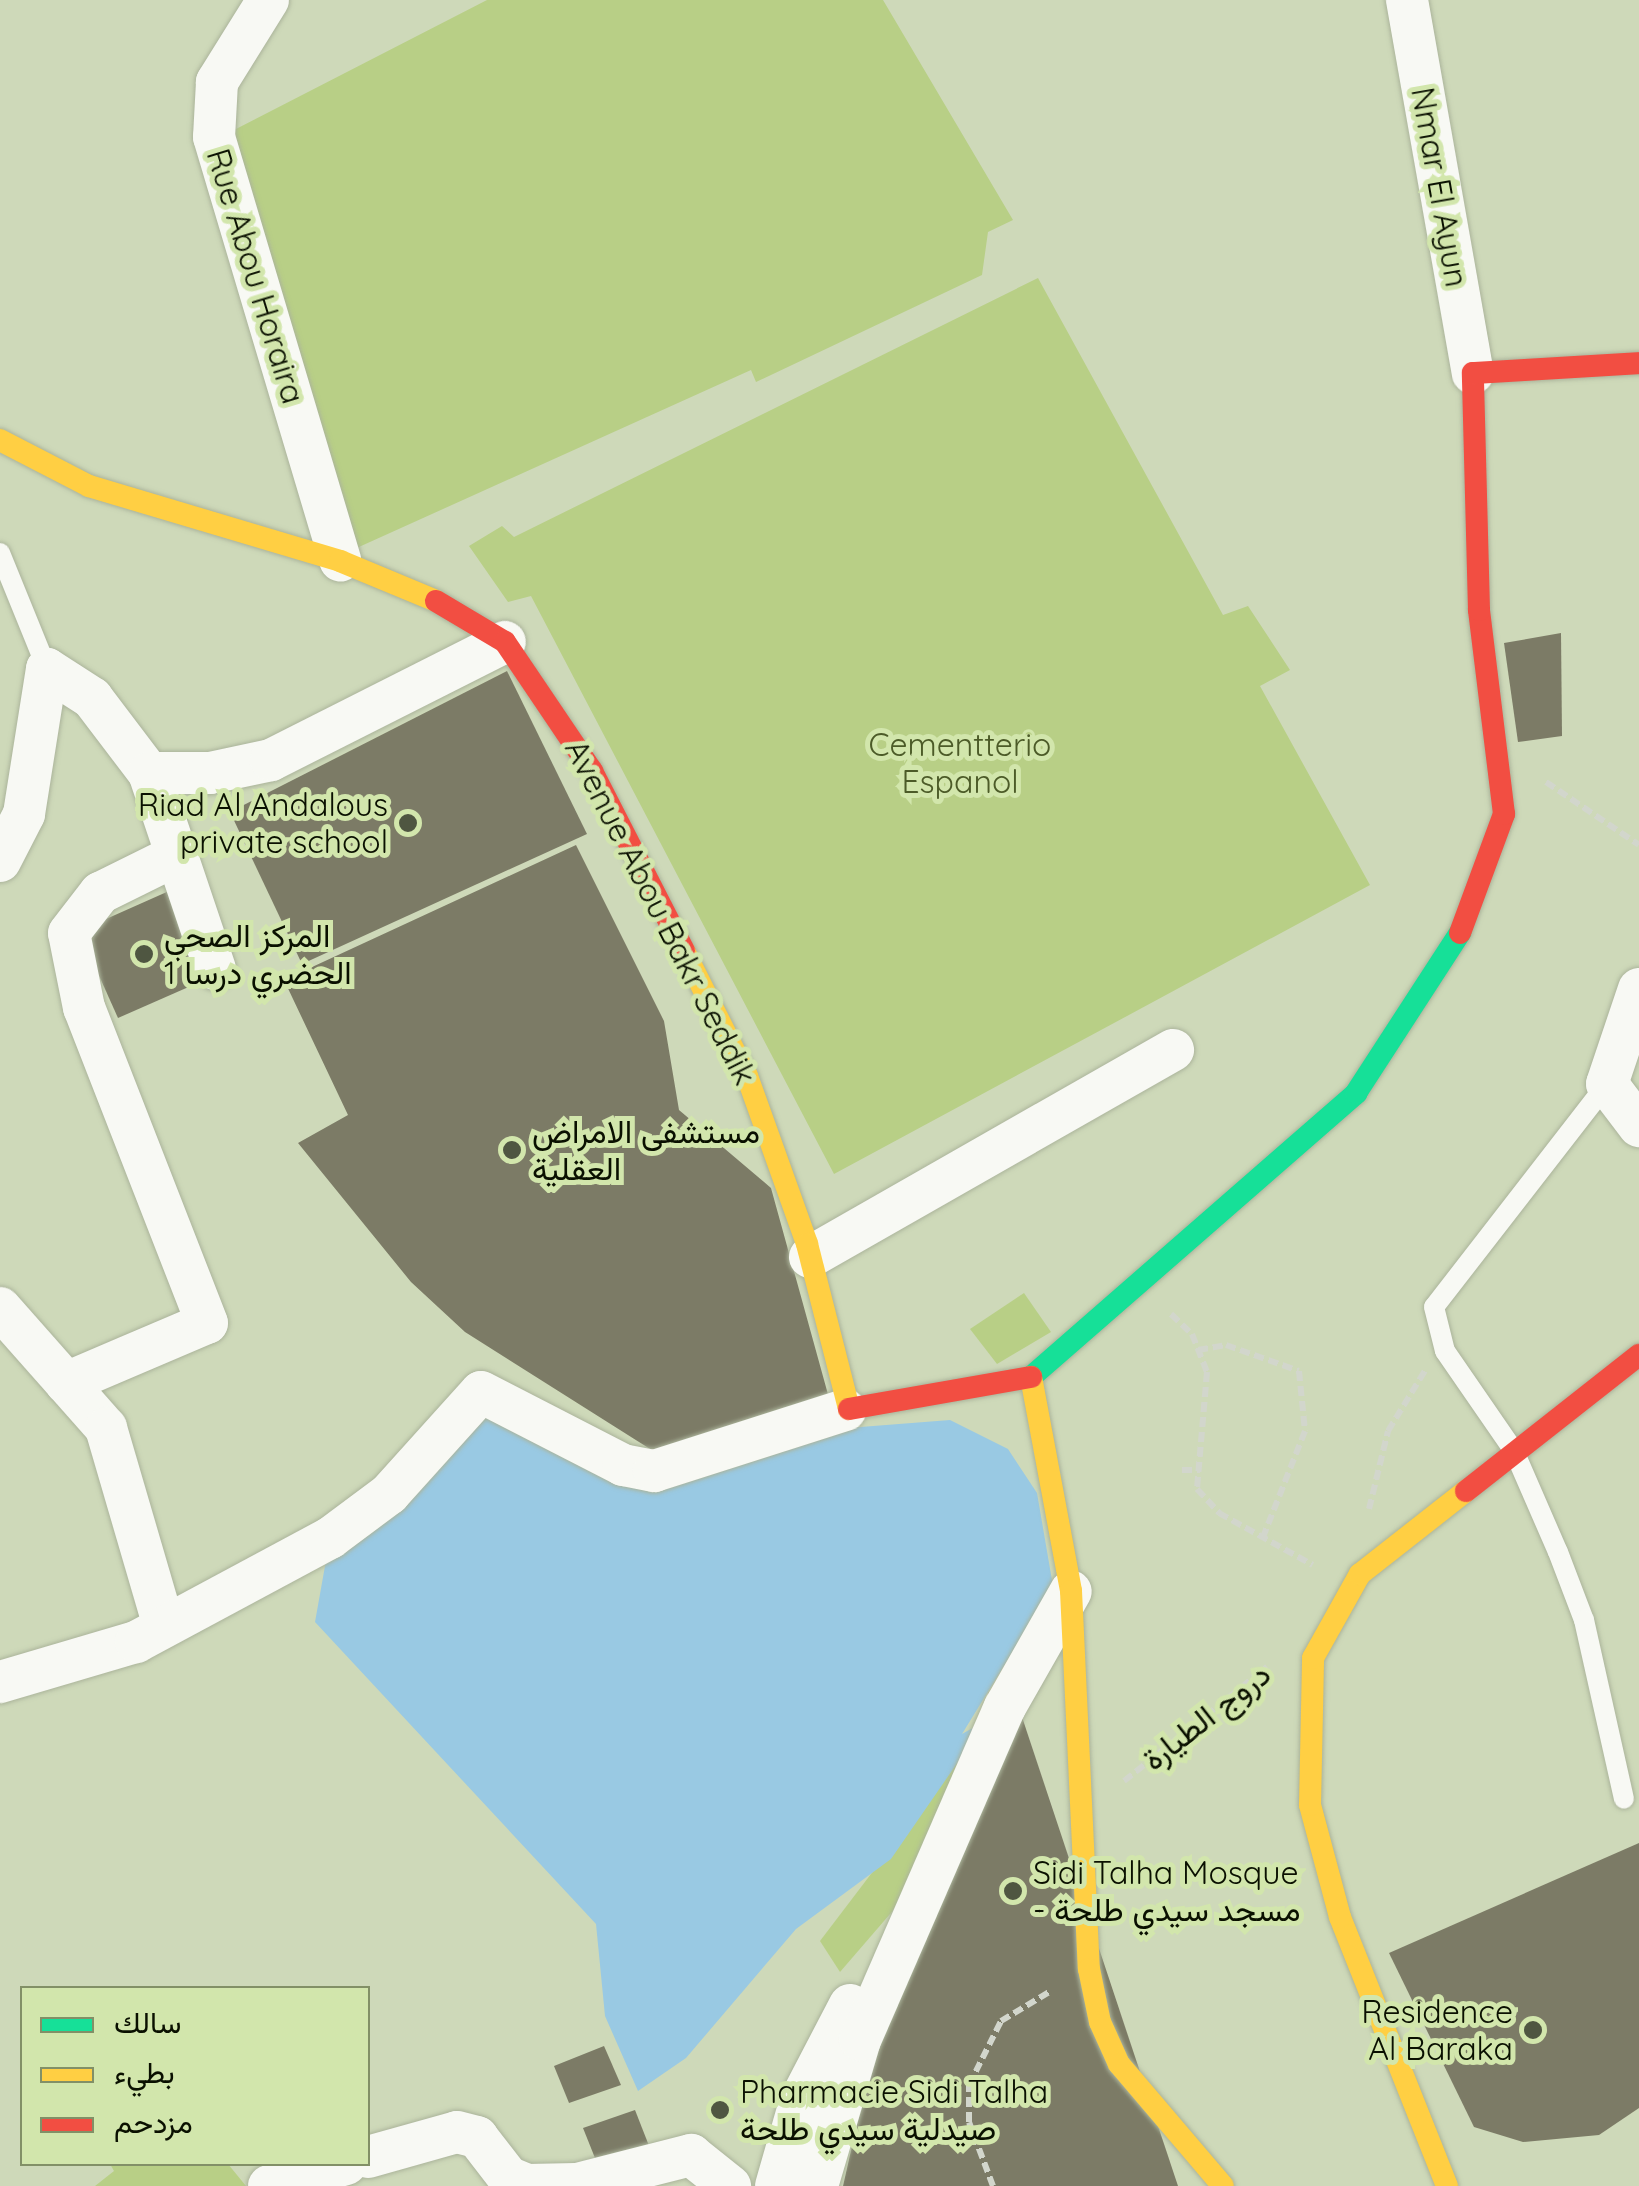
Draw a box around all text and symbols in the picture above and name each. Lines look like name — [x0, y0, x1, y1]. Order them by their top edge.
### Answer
street label: Nmar El Ayun — [1404, 84, 1476, 290]
street label: Rue Abou Horaira — [199, 144, 313, 408]
park label: Cementterio Espanol — [869, 726, 1051, 801]
street label: Avenue Abou Bakr Seddik — [557, 733, 765, 1091]
place label: Riad Al Andalous private school — [138, 786, 388, 861]
marker: Riad Al Andalous private school — [397, 812, 419, 834]
place label: المركز الصحي الحضري درسا 1 — [164, 917, 352, 992]
marker: المركز الصحي الحضري درسا 1 — [133, 943, 155, 965]
place label: مستشفى الامراض العقلية — [532, 1113, 760, 1188]
marker: مستشفى الامراض العقلية — [501, 1139, 523, 1161]
street label: دروج الطيارة — [1134, 1654, 1278, 1778]
place label: Sidi Talha Mosque - مسجد سيدي طلحة — [1033, 1854, 1300, 1929]
marker: Sidi Talha Mosque - مسجد سيدي طلحة — [1002, 1880, 1024, 1902]
legend — [20, 1986, 370, 2166]
place label: Residence Al Baraka — [1361, 1993, 1513, 2068]
text: سالك — [114, 2003, 181, 2041]
marker: Residence Al Baraka — [1522, 2019, 1544, 2041]
text: بطيء — [114, 2053, 175, 2091]
place label: Pharmacie Sidi Talha صيدلية سيدي طلحة — [740, 2073, 1048, 2148]
marker: Pharmacie Sidi Talha صيدلية سيدي طلحة — [709, 2099, 731, 2121]
text: مزدحم — [114, 2103, 193, 2141]

